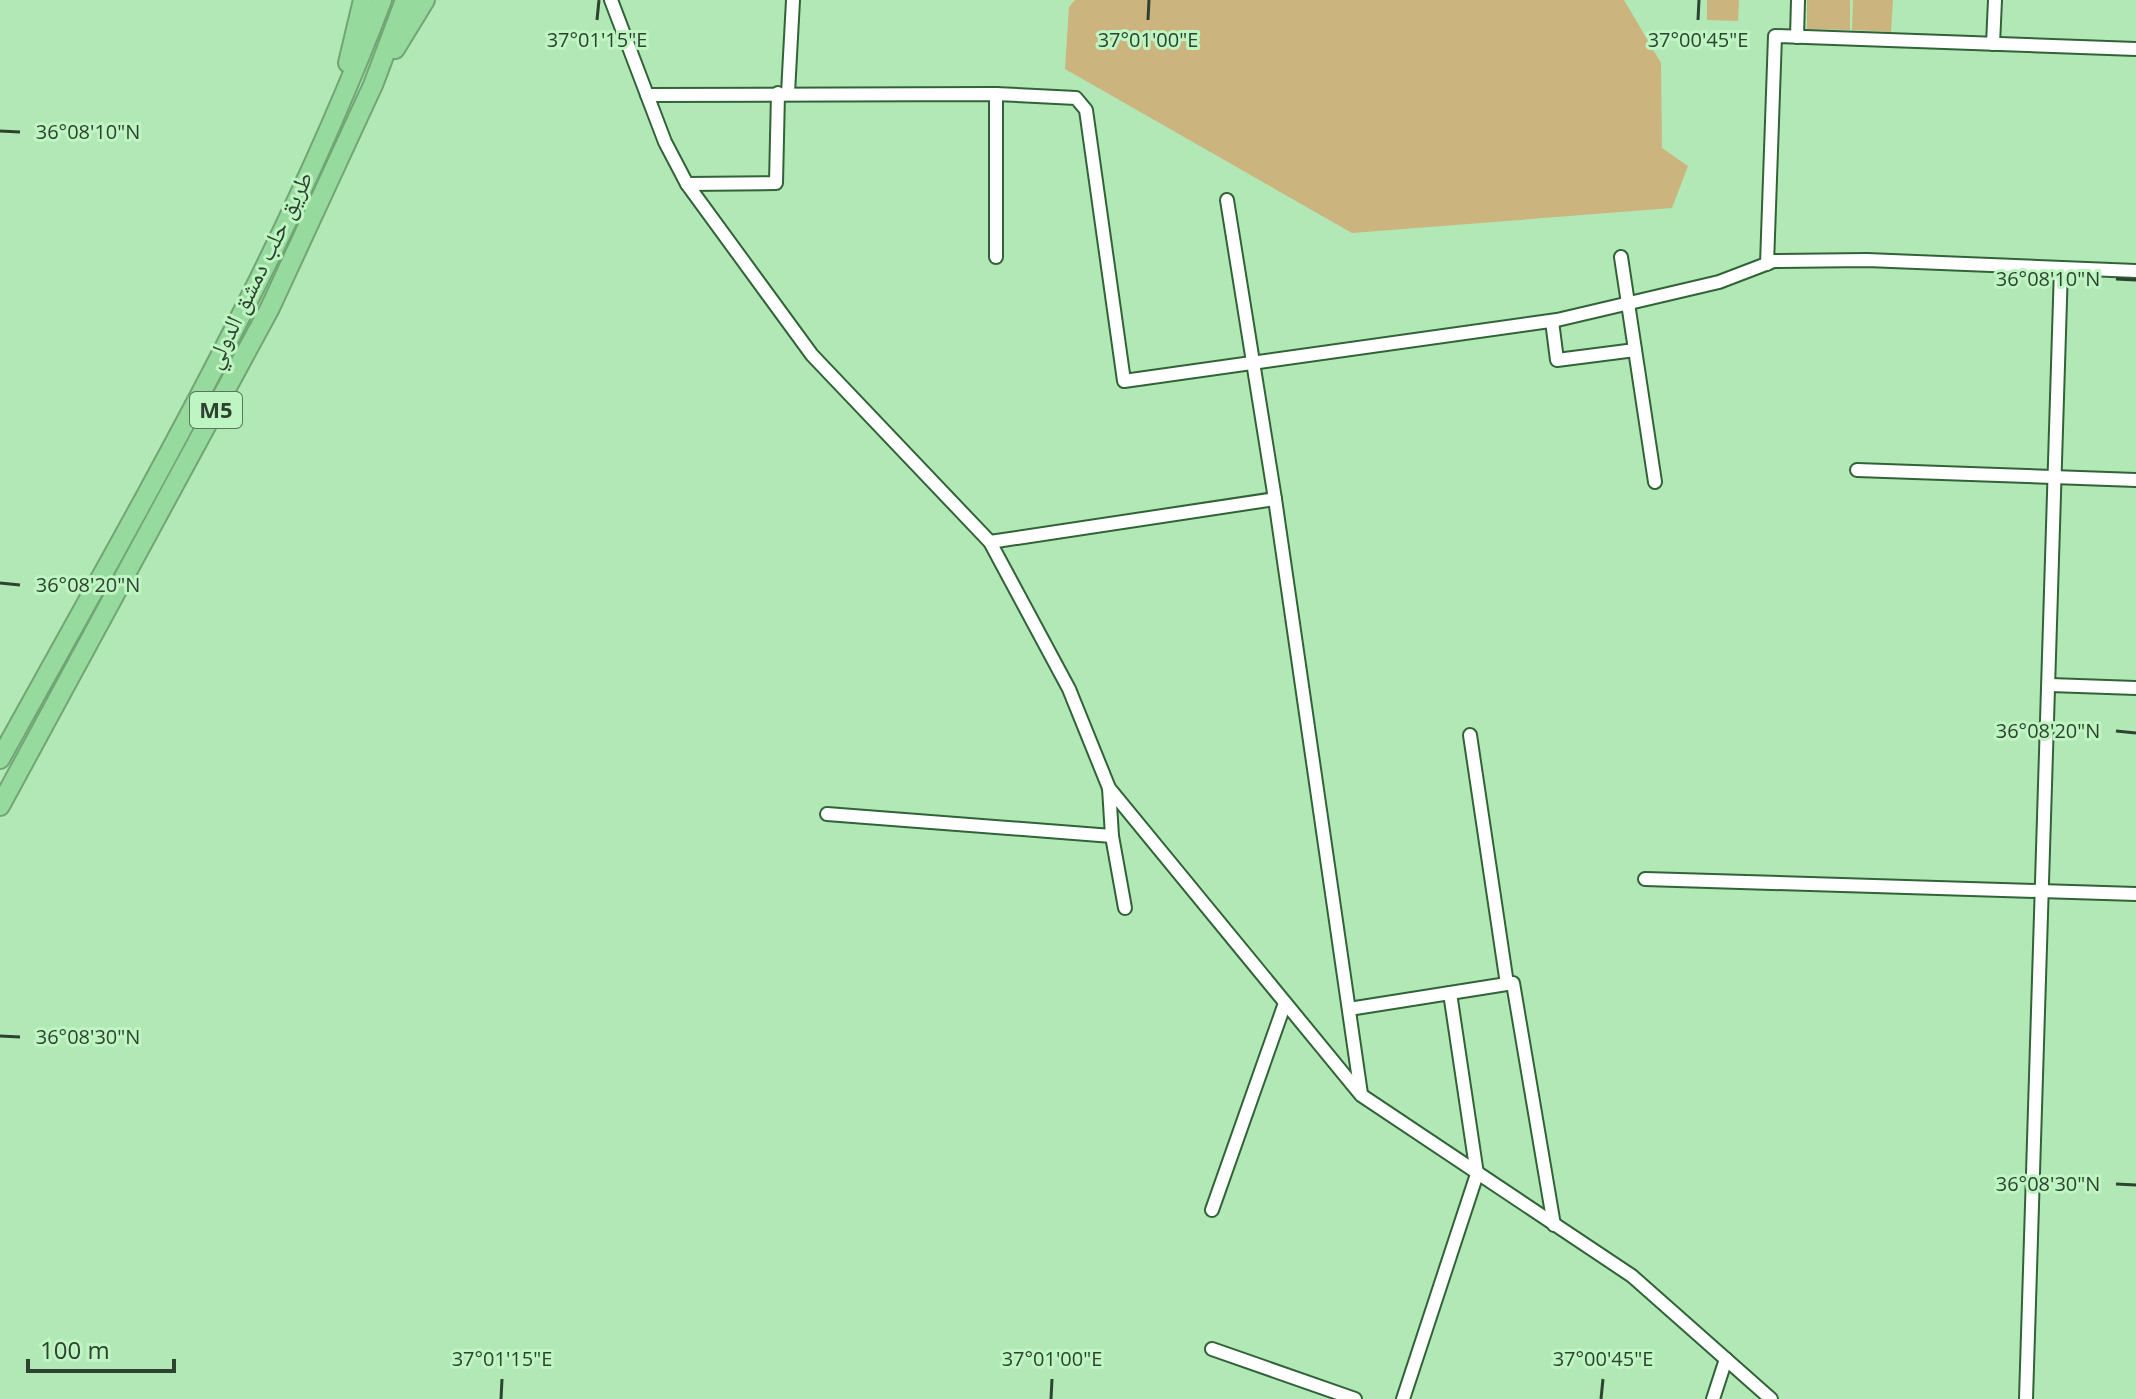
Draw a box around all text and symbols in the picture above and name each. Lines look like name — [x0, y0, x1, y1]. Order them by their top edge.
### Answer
text: 37°01'15"E — [547, 26, 647, 53]
text: 37°01'00"E — [1098, 26, 1198, 53]
text: 37°00'45"E — [1648, 26, 1748, 53]
text: 36°08'10"N — [36, 118, 140, 145]
street label: طريق حلب دمشق الدولي — [196, 165, 323, 375]
text: 36°08'10"N — [1996, 265, 2100, 292]
road number: M5 — [190, 392, 242, 428]
text: 36°08'20"N — [36, 571, 140, 598]
text: 36°08'20"N — [1996, 717, 2100, 744]
text: 36°08'30"N — [36, 1023, 140, 1050]
text: 36°08'30"N — [1996, 1170, 2100, 1197]
scale bar — [28, 1323, 174, 1373]
text: 100 m — [40, 1333, 110, 1366]
text: 37°01'15"E — [452, 1345, 552, 1372]
text: 37°01'00"E — [1002, 1345, 1102, 1372]
text: 37°00'45"E — [1553, 1345, 1653, 1372]

